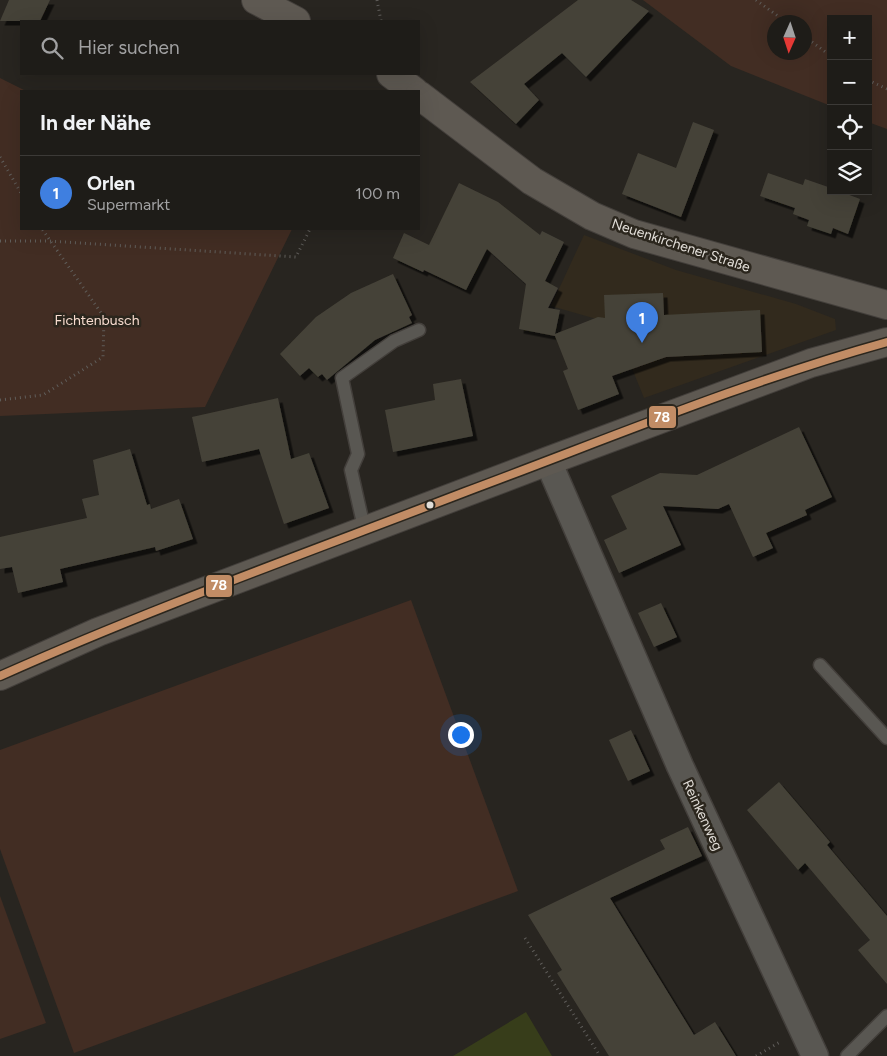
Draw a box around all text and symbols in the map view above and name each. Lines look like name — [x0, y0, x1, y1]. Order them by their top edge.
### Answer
north arrow — [767, 15, 812, 60]
map controls — [827, 15, 872, 195]
button: + — [827, 15, 872, 60]
search box — [20, 20, 420, 75]
icon: search — [38, 34, 66, 62]
text: Hier suchen — [78, 36, 179, 59]
button: − — [827, 60, 872, 105]
button: locate — [827, 105, 872, 150]
text: In der Nähe — [40, 110, 151, 135]
button: layers — [827, 150, 872, 195]
text: Orlen — [87, 172, 135, 195]
text: 1 — [53, 184, 59, 203]
text: 100 m — [355, 184, 400, 203]
text: Supermarkt — [87, 195, 170, 214]
street label: Neuenkirchener Straße — [610, 215, 753, 276]
pin: 1 — [626, 302, 658, 343]
park label: Fichtenbusch — [55, 312, 140, 329]
line badge: 78 — [648, 405, 677, 429]
text: 78 — [654, 409, 670, 426]
unlabelled marker — [425, 500, 435, 510]
line badge: 78 — [205, 574, 233, 598]
text: 78 — [211, 577, 227, 594]
your location — [448, 722, 474, 748]
street label: Reinkenweg — [679, 777, 726, 853]

